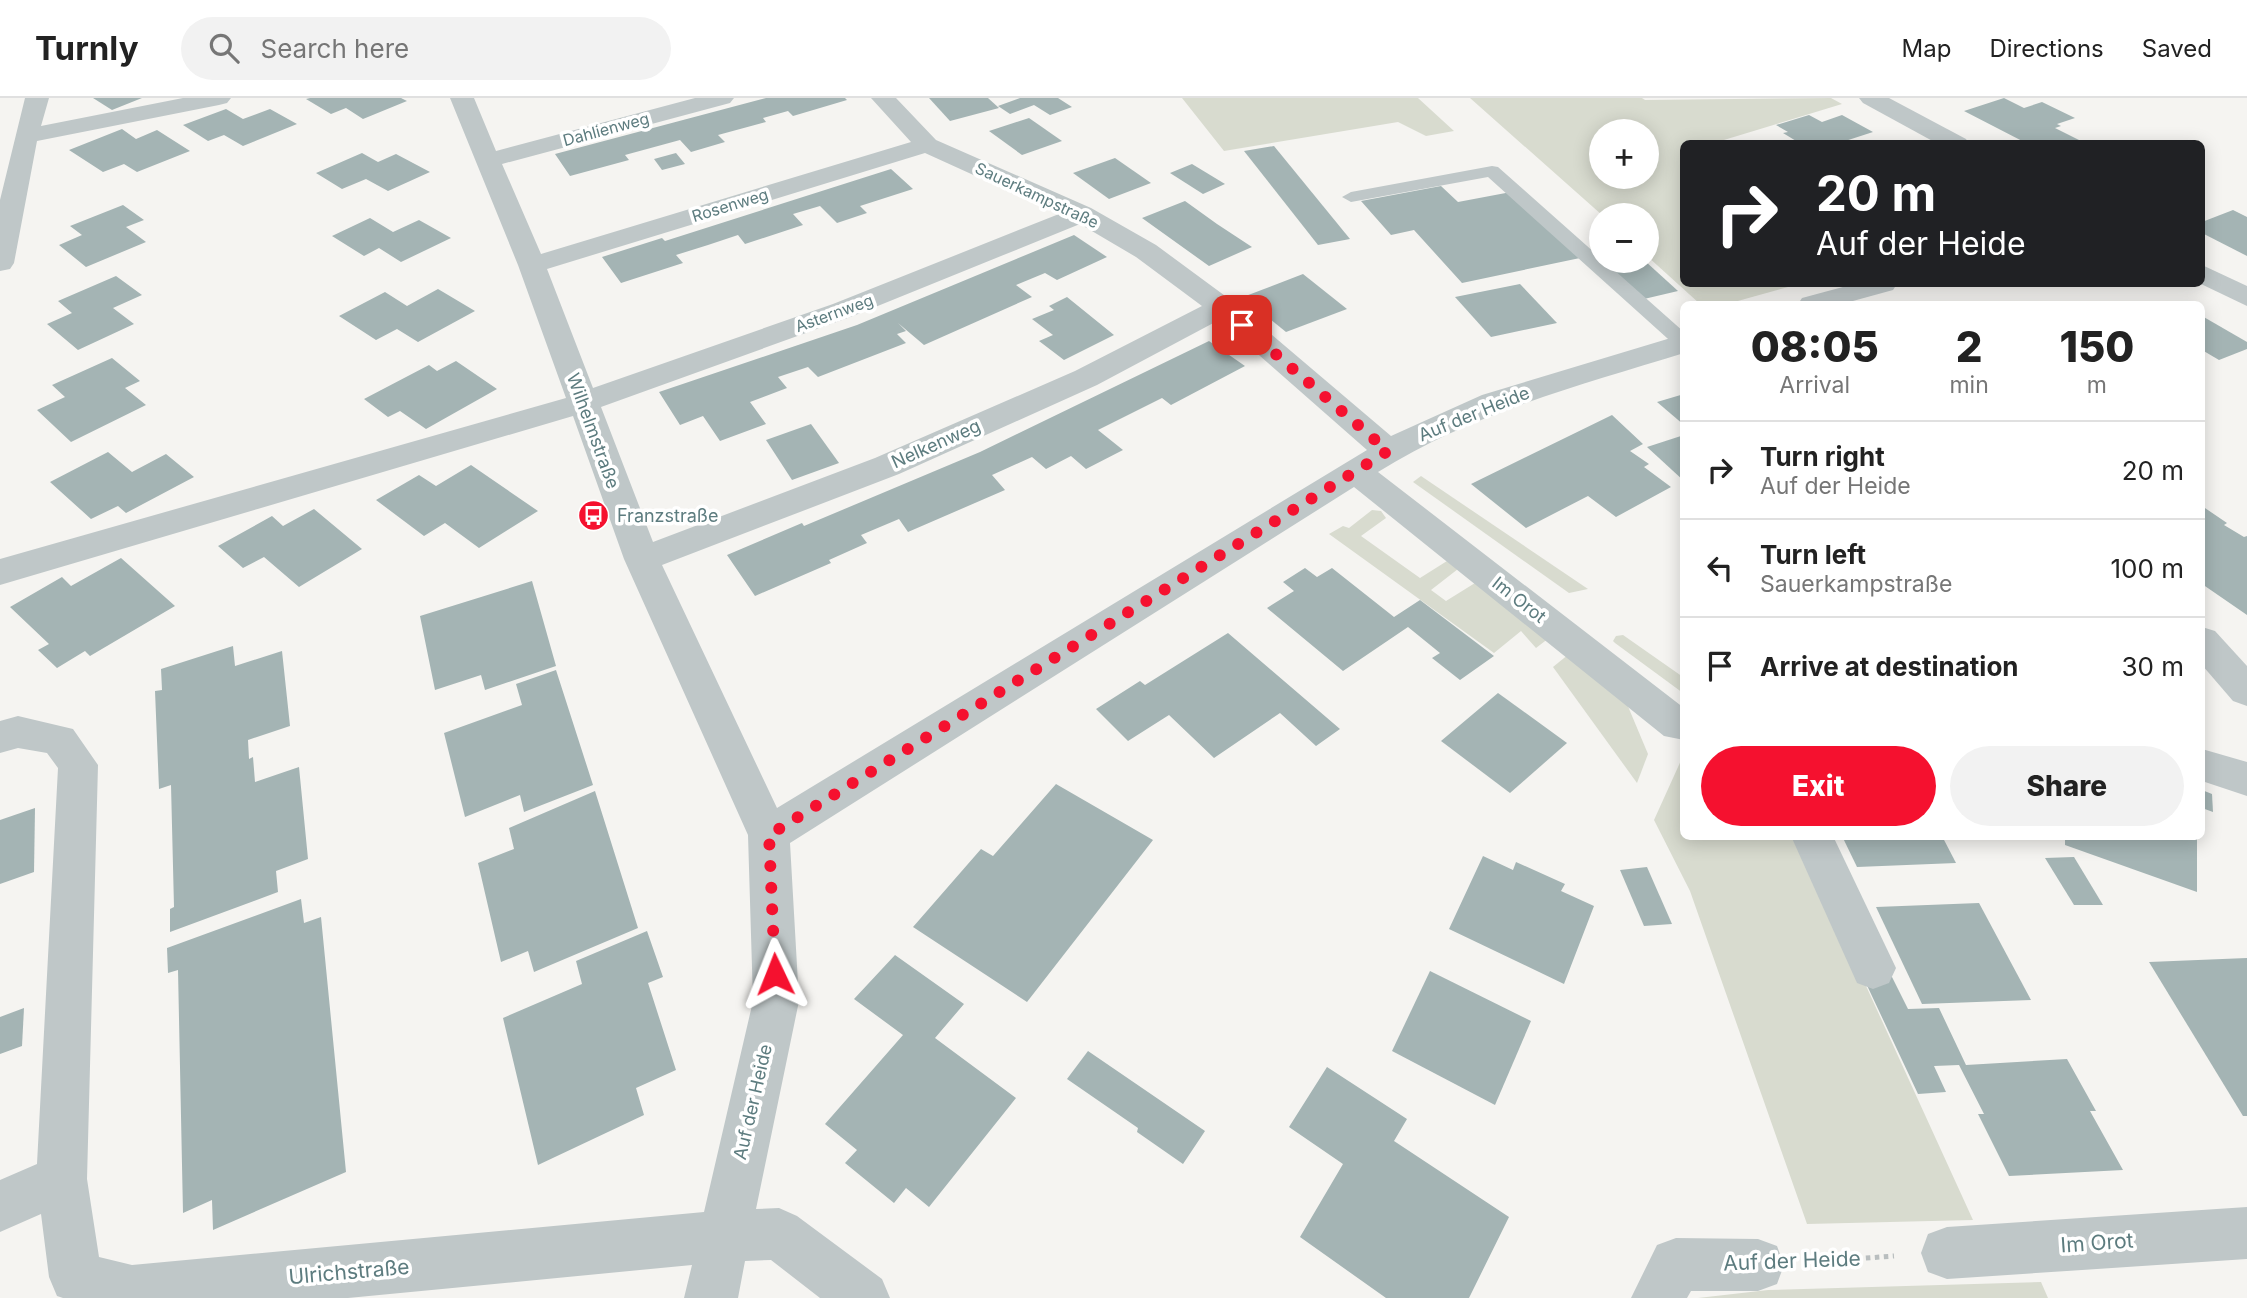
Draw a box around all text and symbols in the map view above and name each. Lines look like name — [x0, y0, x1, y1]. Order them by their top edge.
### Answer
search box — [181, 17, 671, 80]
text: Turnly — [35, 28, 139, 68]
icon: search — [205, 29, 243, 67]
text: Search here — [261, 33, 409, 64]
text: Map — [1902, 34, 1951, 63]
text: Directions — [1989, 34, 2104, 63]
text: Saved — [2142, 34, 2212, 63]
street label: Dahlienweg — [561, 108, 651, 150]
map controls — [1589, 119, 1659, 273]
button: + — [1589, 119, 1659, 189]
street label: Sauerkampstraße — [972, 158, 1102, 232]
text: 20 m — [1816, 164, 1936, 223]
icon: right — [1701, 168, 1792, 259]
street label: Rosenweg — [689, 184, 771, 226]
button: − — [1589, 203, 1659, 273]
text: Auf der Heide — [1816, 224, 2026, 263]
street label: Asternweg — [792, 290, 876, 336]
pin — [1212, 295, 1272, 355]
icon: arrive — [1223, 306, 1261, 344]
text: 08:05 — [1751, 321, 1879, 372]
text: 2 — [1956, 321, 1983, 372]
text: 150 — [2059, 321, 2134, 372]
street label: Wilhelmstraße — [563, 370, 624, 492]
text: Arrival — [1779, 371, 1850, 399]
text: min — [1949, 371, 1989, 399]
text: m — [2087, 371, 2107, 399]
street label: Auf der Heide — [1415, 382, 1532, 445]
street label: Nelkenweg — [888, 415, 983, 472]
text: Turn right — [1760, 441, 1885, 472]
icon: right — [1701, 451, 1739, 489]
text: 20 m — [2122, 455, 2184, 486]
text: Auf der Heide — [1760, 472, 1911, 500]
bus stop icon: Franzstraße — [577, 499, 611, 533]
place label: Franzstraße — [617, 505, 718, 526]
text: Turn left — [1760, 539, 1866, 570]
icon: left — [1701, 549, 1739, 587]
text: 100 m — [2111, 553, 2184, 584]
text: Sauerkampstraße — [1760, 570, 1952, 598]
street label: Im Orot — [1488, 572, 1551, 627]
icon: arrive — [1701, 647, 1739, 685]
text: Arrive at destination — [1760, 651, 2019, 682]
text: 30 m — [2121, 651, 2184, 682]
button: Exit — [1701, 746, 1936, 826]
button: Share — [1950, 746, 2184, 826]
position arrow — [738, 937, 812, 1011]
street label: Auf der Heide — [729, 1042, 776, 1162]
street label: Im Orot — [2060, 1227, 2134, 1258]
street label: Auf der Heide — [1723, 1246, 1861, 1275]
street label: Ulrichstraße — [287, 1254, 410, 1289]

